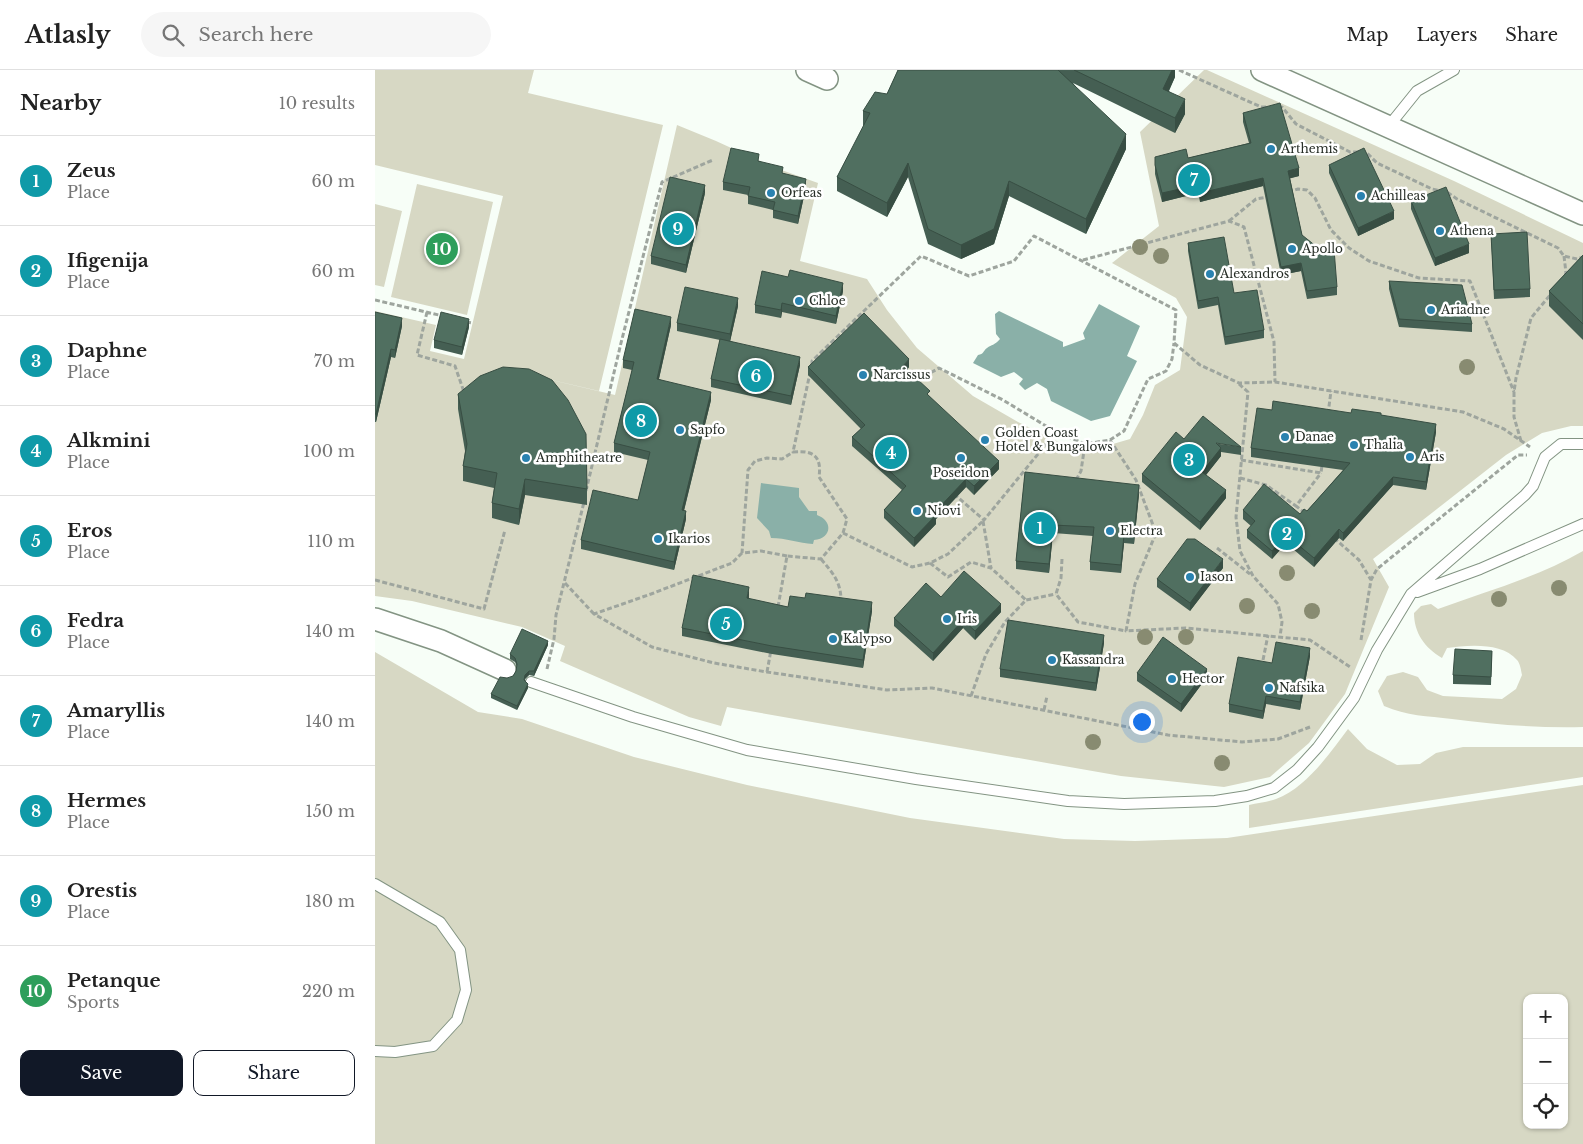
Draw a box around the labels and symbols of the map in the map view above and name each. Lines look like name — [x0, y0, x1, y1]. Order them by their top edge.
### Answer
place label: Arthemis — [1280, 141, 1338, 156]
marker: Arthemis — [1265, 143, 1277, 155]
pin: 7 — [1178, 161, 1210, 199]
place label: Orfeas — [781, 185, 822, 200]
marker: Orfeas — [765, 187, 777, 199]
place label: Achilleas — [1370, 188, 1426, 203]
marker: Achilleas — [1355, 190, 1367, 202]
pin: 9 — [662, 210, 694, 248]
place label: Athena — [1449, 223, 1494, 238]
marker: Athena — [1434, 225, 1446, 237]
pin: 10 — [426, 230, 458, 268]
place label: Apollo — [1301, 241, 1343, 256]
marker: Apollo — [1286, 243, 1298, 255]
place label: Alexandros — [1219, 266, 1289, 281]
marker: Alexandros — [1204, 268, 1216, 280]
place label: Chloe — [809, 293, 846, 308]
marker: Chloe — [793, 295, 805, 307]
place label: Ariadne — [1440, 302, 1490, 317]
marker: Ariadne — [1425, 304, 1437, 316]
pin: 6 — [740, 357, 772, 395]
place label: Narcissus — [873, 367, 931, 382]
marker: Narcissus — [857, 369, 869, 381]
pin: 8 — [625, 402, 657, 440]
place label: Sapfo — [690, 422, 725, 437]
marker: Sapfo — [674, 424, 686, 436]
place label: Golden Coast Hotel & Bungalows — [995, 425, 1113, 454]
place label: Danae — [1295, 429, 1334, 444]
marker: Danae — [1279, 431, 1291, 443]
pin: 4 — [875, 434, 907, 472]
marker: Golden Coast Hotel & Bungalows — [979, 434, 991, 446]
place label: Thalia — [1364, 437, 1404, 452]
marker: Thalia — [1348, 439, 1360, 451]
pin: 3 — [1173, 441, 1205, 479]
place label: Aris — [1419, 449, 1445, 464]
place label: Amphitheatre — [535, 450, 622, 465]
marker: Aris — [1404, 451, 1416, 463]
marker: Amphitheatre — [520, 452, 532, 464]
marker: Poseidon — [955, 452, 967, 464]
place label: Poseidon — [933, 465, 989, 480]
place label: Niovi — [927, 503, 961, 518]
marker: Niovi — [911, 505, 923, 517]
pin: 1 — [1024, 509, 1056, 547]
pin: 2 — [1271, 515, 1303, 553]
place label: Electra — [1120, 523, 1163, 538]
marker: Electra — [1104, 525, 1116, 537]
place label: Ikarios — [668, 531, 710, 546]
marker: Ikarios — [652, 533, 664, 545]
place label: Iason — [1200, 569, 1233, 584]
marker: Iason — [1184, 571, 1196, 583]
pin: 5 — [710, 605, 742, 643]
place label: Iris — [957, 611, 977, 626]
marker: Iris — [941, 613, 953, 625]
place label: Kalypso — [843, 631, 892, 646]
marker: Kalypso — [827, 633, 839, 645]
place label: Kassandra — [1062, 652, 1125, 667]
marker: Kassandra — [1046, 654, 1058, 666]
place label: Hector — [1182, 671, 1224, 686]
marker: Hector — [1166, 673, 1178, 685]
place label: Nafsika — [1279, 680, 1325, 695]
marker: Nafsika — [1263, 682, 1275, 694]
your location — [1129, 709, 1155, 735]

